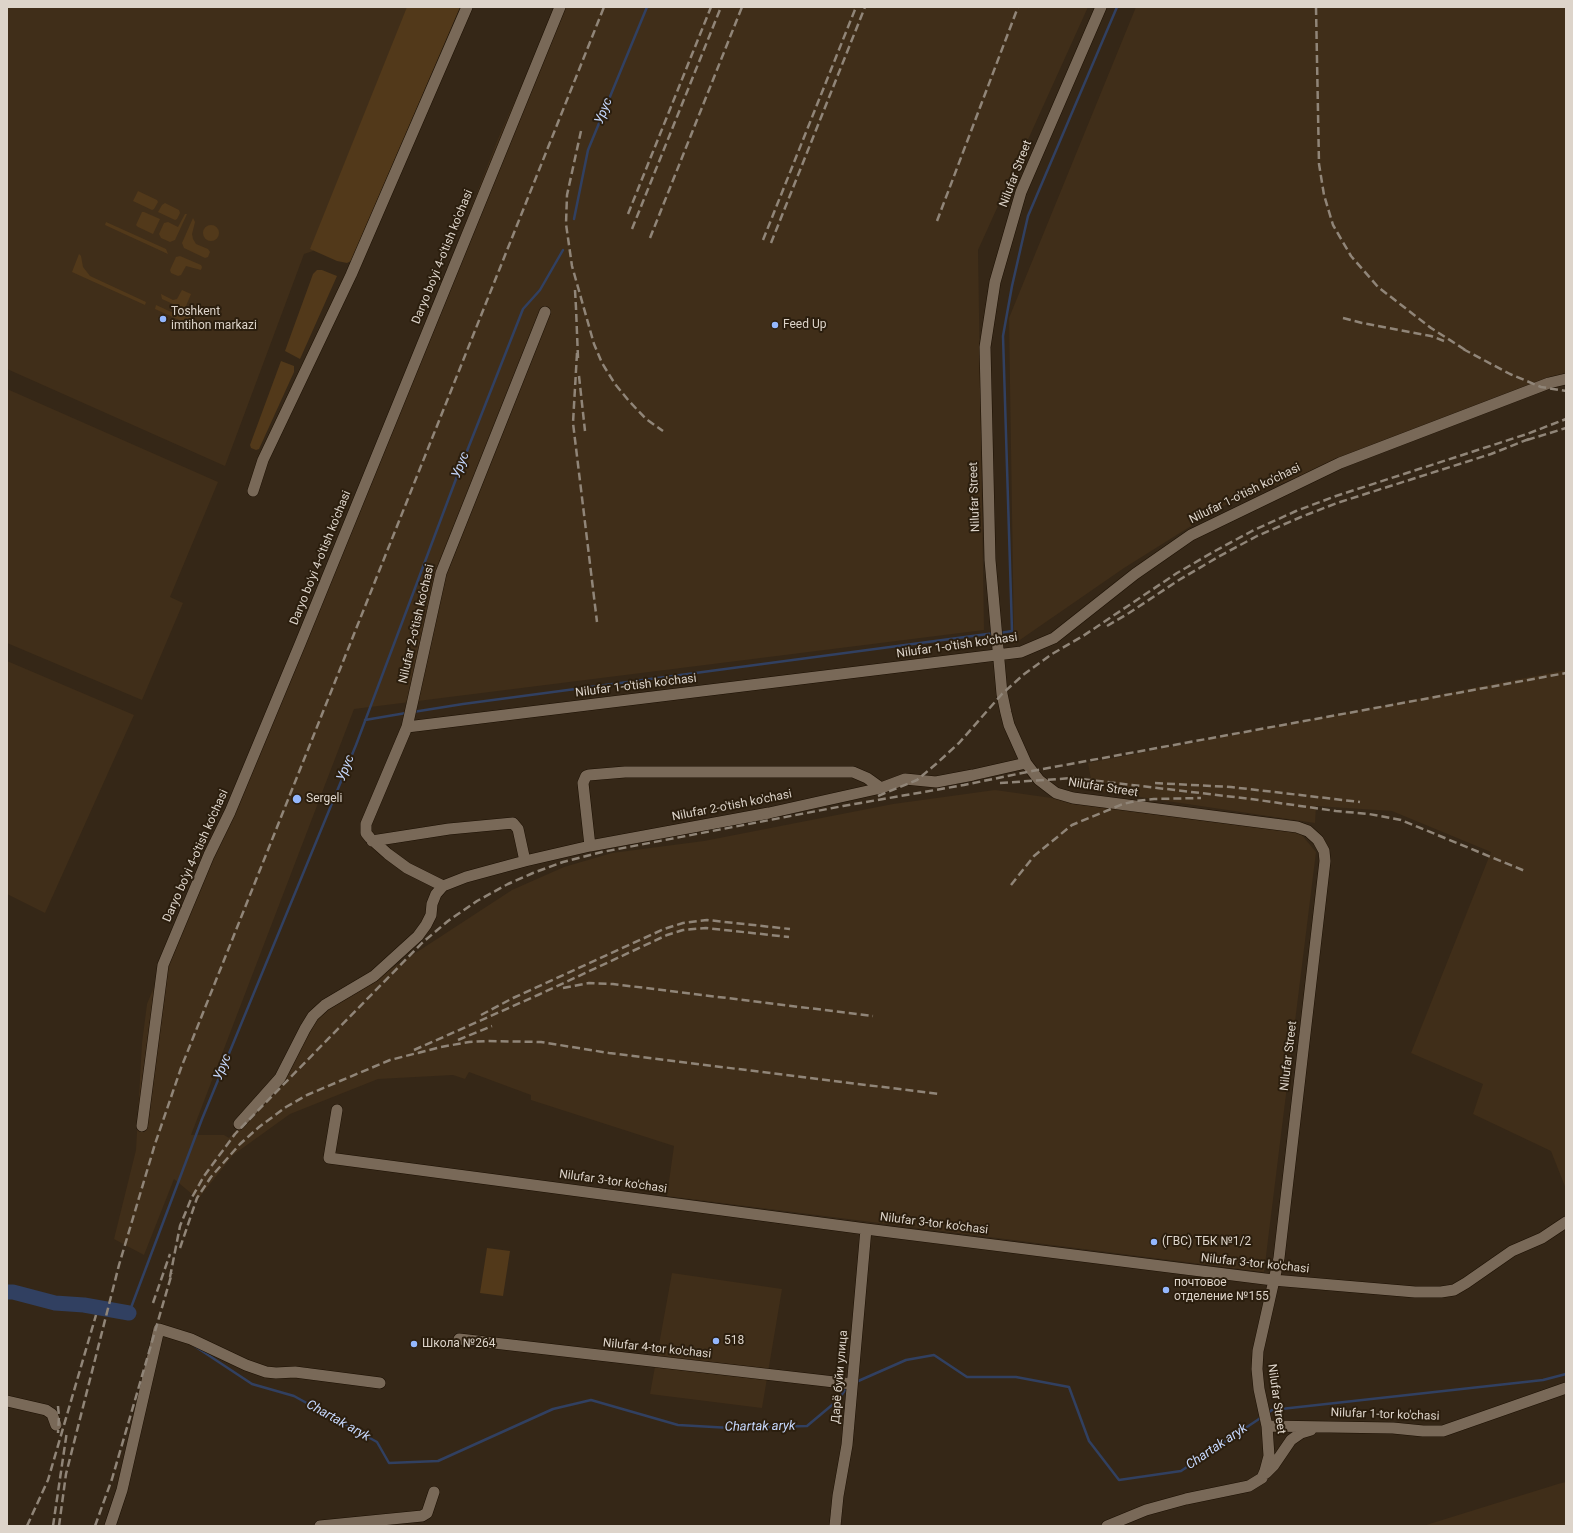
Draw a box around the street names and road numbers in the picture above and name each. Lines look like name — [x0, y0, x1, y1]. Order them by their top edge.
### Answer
street label: Nilufar Street — [997, 139, 1035, 209]
street label: Daryo bo'yi 4-o'tish ko'chasi — [409, 188, 477, 326]
street label: Nilufar 1-o'tish ko'chasi — [1187, 461, 1303, 527]
street label: Nilufar Street — [967, 462, 983, 532]
street label: Daryo bo'yi 4-o'tish ko'chasi — [287, 489, 355, 627]
street label: Nilufar 2-o'tish ko'chasi — [396, 563, 438, 685]
street label: Nilufar 1-o'tish ko'chasi — [896, 630, 1018, 662]
street label: Nilufar 1-o'tish ko'chasi — [575, 671, 697, 701]
street label: Nilufar Street — [1067, 775, 1139, 801]
street label: Daryo bo'yi 4-o'tish ko'chasi — [160, 787, 232, 925]
street label: Nilufar 2-o'tish ko'chasi — [671, 787, 793, 825]
street label: Nilufar Street — [1278, 1020, 1300, 1092]
street label: Nilufar 3-tor ko'chasi — [558, 1167, 668, 1197]
street label: Nilufar 3-tor ko'chasi — [879, 1210, 989, 1238]
street label: Nilufar 3-tor ko'chasi — [1200, 1251, 1310, 1277]
street label: Дарё буйи улица — [829, 1330, 851, 1424]
street label: Nilufar 4-tor ko'chasi — [602, 1336, 712, 1362]
street label: Nilufar Street — [1264, 1363, 1288, 1435]
street label: Nilufar 1-tor ko'chasi — [1330, 1406, 1440, 1424]

